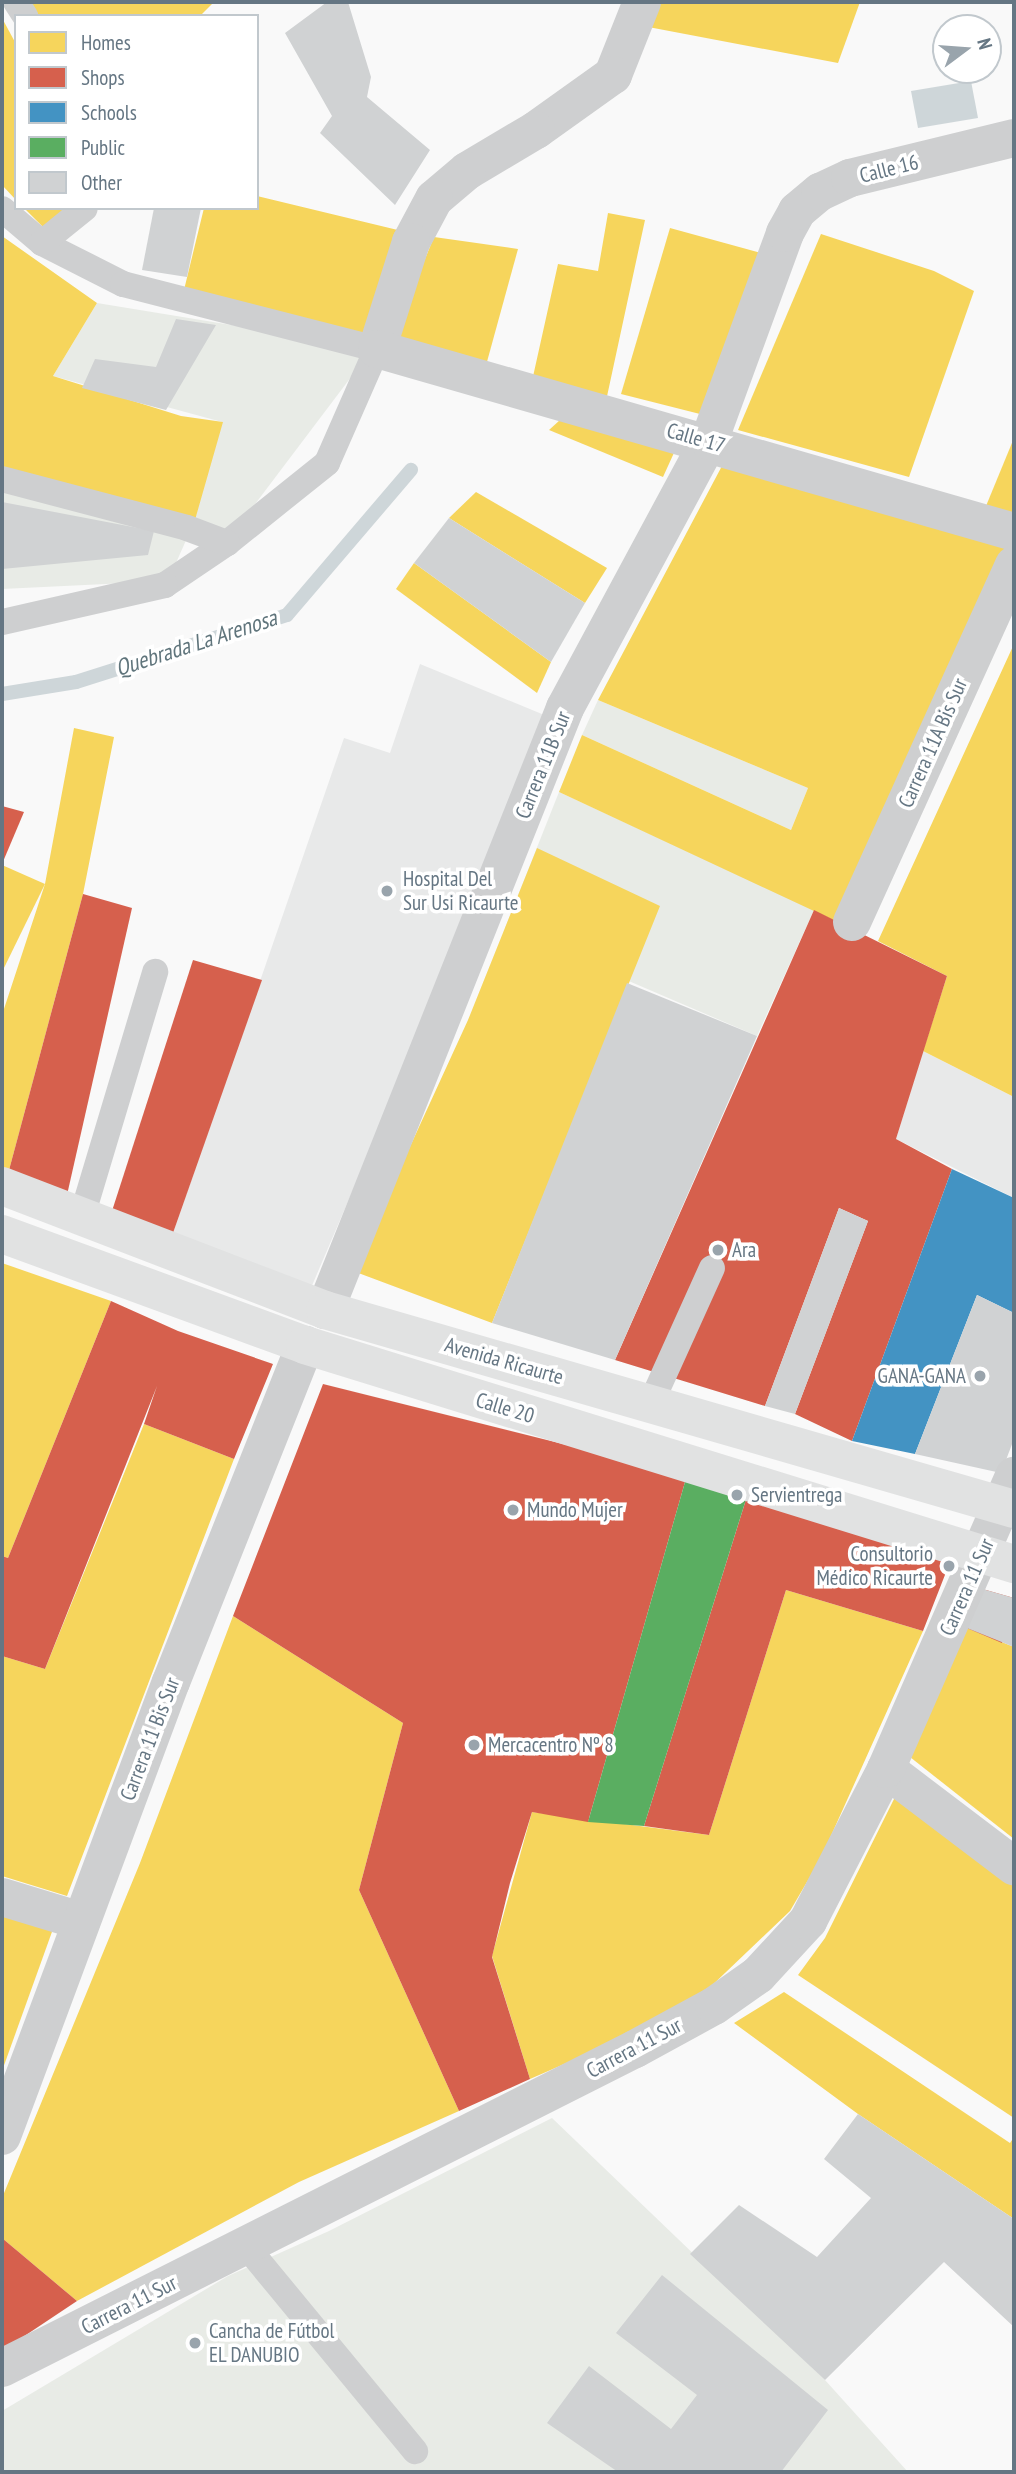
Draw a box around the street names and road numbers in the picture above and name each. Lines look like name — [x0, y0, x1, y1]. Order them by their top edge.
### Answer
street label: Calle 16 — [857, 150, 921, 188]
street label: Calle 17 — [664, 418, 728, 458]
street label: Carrera 11A Bis Sur — [893, 674, 973, 812]
street label: Carrera 11B Sur — [510, 708, 576, 822]
street label: Avenida Ricaurte — [442, 1332, 566, 1390]
street label: Calle 20 — [473, 1387, 537, 1429]
street label: Carrera 11 Sur — [934, 1534, 1000, 1640]
street label: Carrera 11 Bis Sur — [115, 1674, 185, 1804]
street label: Carrera 11 Sur — [582, 2013, 686, 2083]
street label: Carrera 11 Sur — [77, 2270, 181, 2340]

